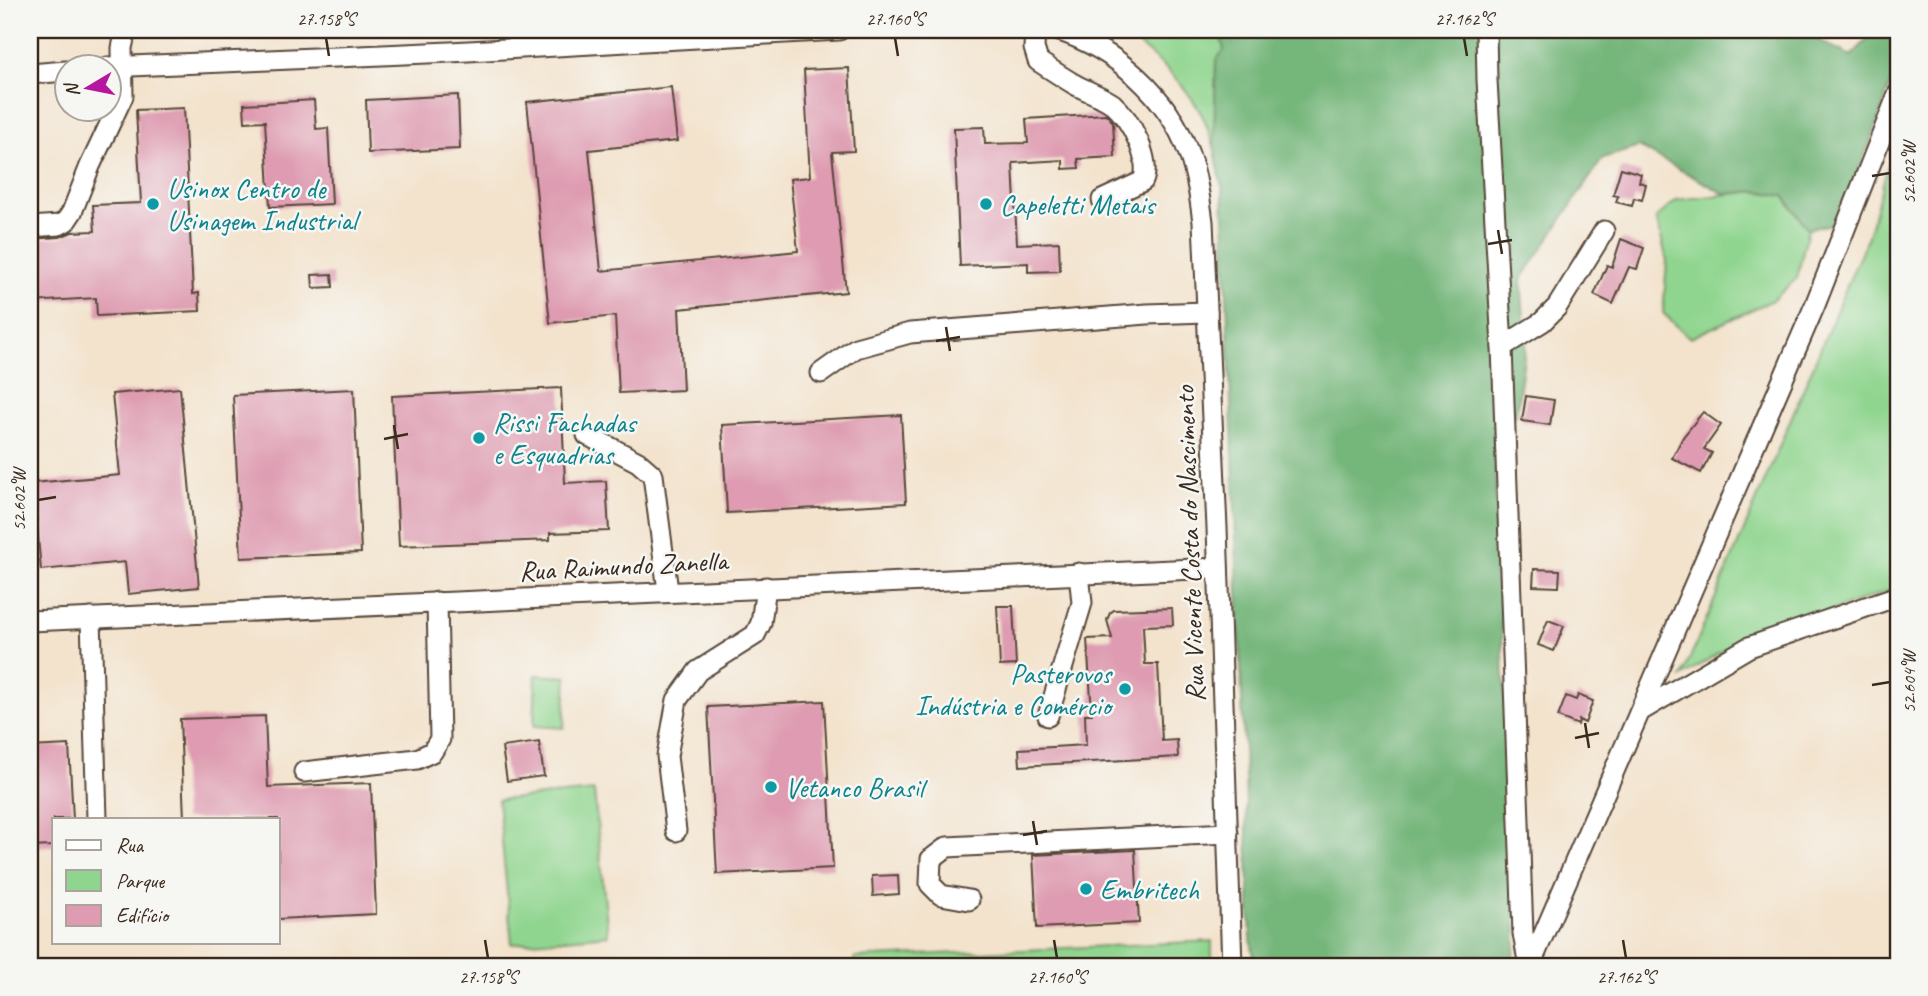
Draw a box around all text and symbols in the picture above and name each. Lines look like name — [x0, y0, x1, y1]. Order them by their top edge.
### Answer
text: 27.158°S — [297, 8, 358, 30]
text: 27.160°S — [866, 8, 927, 30]
text: 27.162°S — [1435, 8, 1496, 30]
north arrow — [52, 52, 122, 122]
text: N — [59, 80, 85, 99]
text: 52.602°W — [1898, 139, 1920, 204]
place label: Usinox Centro de Usinagem Industrial — [167, 171, 362, 238]
place label: Capeletti Metais — [1000, 187, 1157, 222]
marker: Usinox Centro de Usinagem Industrial — [145, 196, 161, 212]
marker: Capeletti Metais — [978, 196, 994, 212]
street label: Rua Vicente Costa do Nascimento — [1166, 383, 1213, 703]
place label: Rissi Fachadas e Esquadrias — [493, 405, 638, 472]
marker: Rissi Fachadas e Esquadrias — [471, 430, 487, 446]
text: 52.602°W — [8, 466, 30, 531]
street label: Rua Raimundo Zanella — [518, 542, 731, 588]
text: 52.604°W — [1898, 648, 1920, 713]
place label: Pasterovos Indústria e Comércio — [915, 656, 1114, 723]
marker: Pasterovos Indústria e Comércio — [1117, 681, 1133, 697]
place label: Vetanco Brasil — [785, 770, 929, 805]
marker: Vetanco Brasil — [763, 779, 779, 795]
legend — [52, 818, 280, 944]
text: Rua — [116, 832, 144, 858]
text: Parque — [116, 868, 165, 894]
place label: Embritech — [1100, 872, 1199, 907]
marker: Embritech — [1078, 881, 1094, 897]
text: Edifício — [116, 902, 171, 928]
text: 27.158°S — [459, 966, 520, 988]
text: 27.160°S — [1028, 966, 1089, 988]
text: 27.162°S — [1597, 966, 1658, 988]

